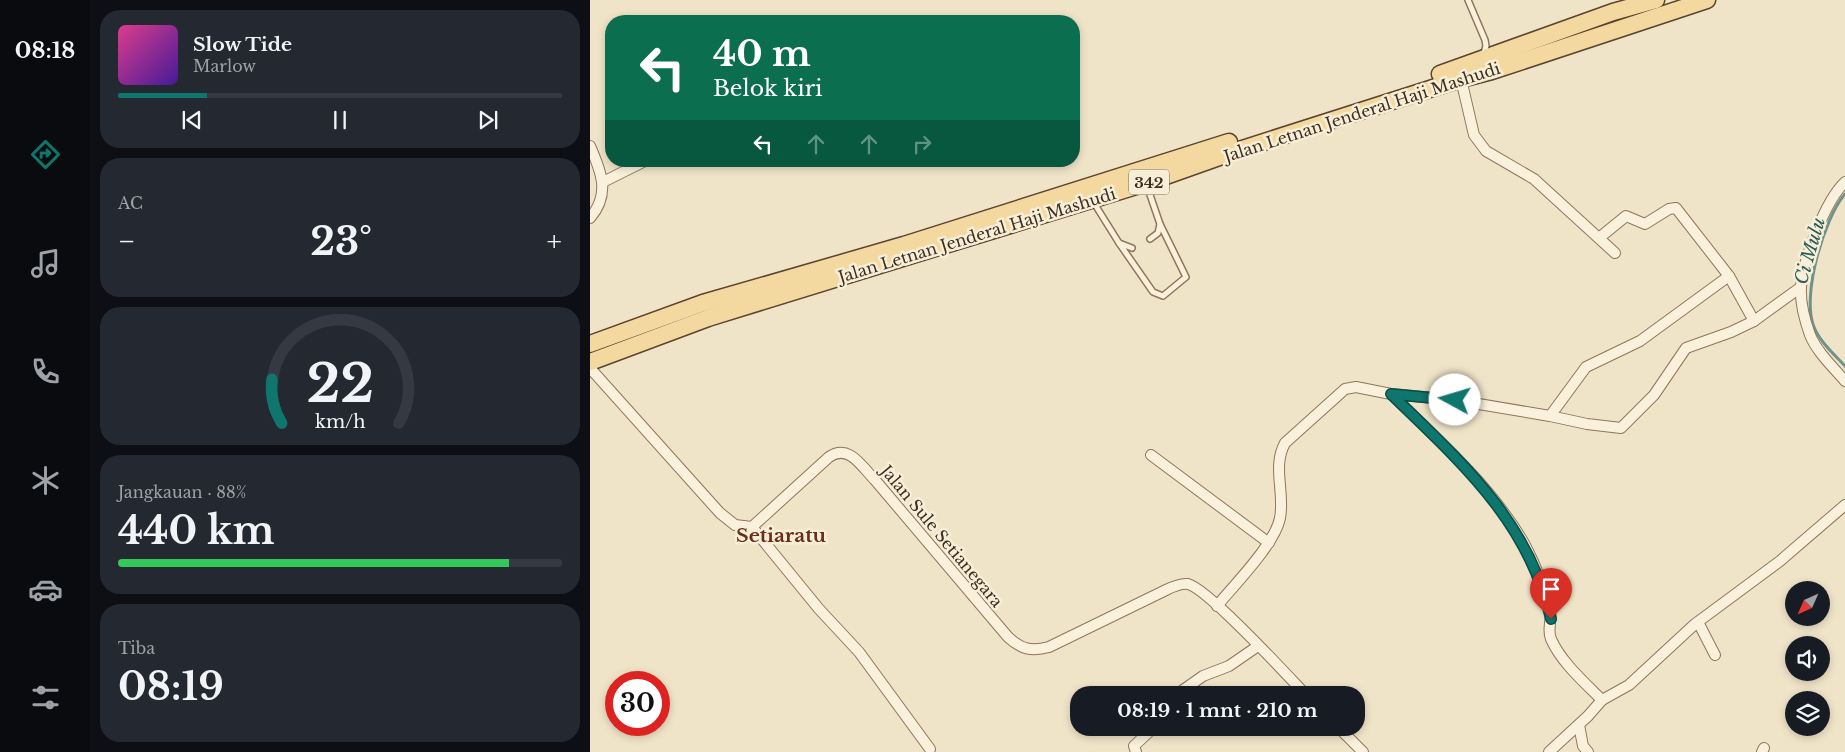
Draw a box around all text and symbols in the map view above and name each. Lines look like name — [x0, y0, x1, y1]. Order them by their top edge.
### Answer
text: 40 m — [713, 32, 811, 75]
text: Slow Tide — [193, 33, 292, 56]
icon: left — [630, 35, 695, 100]
text: 08:18 — [15, 37, 75, 64]
text: Marlow — [193, 56, 256, 76]
street label: Jalan Letnan Jenderal Haji Mashudi — [1220, 58, 1503, 167]
text: Belok kiri — [713, 75, 823, 102]
icon: previous — [178, 106, 206, 134]
icon: pause — [326, 106, 354, 134]
icon: next — [474, 106, 502, 134]
icon: left — [749, 130, 777, 158]
icon: ahead — [802, 130, 830, 158]
icon: ahead — [855, 130, 883, 158]
icon: right — [908, 130, 936, 158]
icon: directions — [28, 137, 63, 172]
road number: 342 — [1129, 170, 1169, 194]
street label: Jalan Letnan Jenderal Haji Mashudi — [834, 183, 1119, 287]
text: AC — [118, 193, 143, 213]
water label: Ci Mulu — [1790, 215, 1830, 287]
text: 23° — [310, 218, 372, 265]
text: − — [118, 224, 136, 259]
text: + — [547, 224, 562, 259]
icon: music — [28, 246, 63, 281]
text: 22 — [306, 352, 374, 416]
icon: phone — [28, 354, 63, 389]
position arrow — [1428, 373, 1480, 425]
text: km/h — [315, 411, 365, 433]
street label: Jalan Sule Setianegara — [875, 459, 1007, 611]
icon: climate — [28, 463, 63, 498]
text: Jangkauan · 88% — [118, 482, 246, 502]
text: 440 km — [118, 507, 275, 554]
district label: Setiaratu — [736, 524, 826, 547]
pin — [1530, 568, 1572, 619]
icon: car — [28, 572, 63, 607]
icon: arrive — [1537, 575, 1565, 603]
north arrow — [1785, 581, 1830, 626]
map controls — [1785, 581, 1830, 736]
button: sound — [1785, 636, 1830, 681]
text: Tiba — [118, 638, 155, 658]
text: 08:19 — [118, 663, 224, 710]
speed limit sign: 30 — [605, 671, 670, 736]
icon: filters — [28, 680, 63, 715]
button: layers — [1785, 691, 1830, 736]
text: 08:19 · 1 mnt · 210 m — [1117, 699, 1318, 722]

